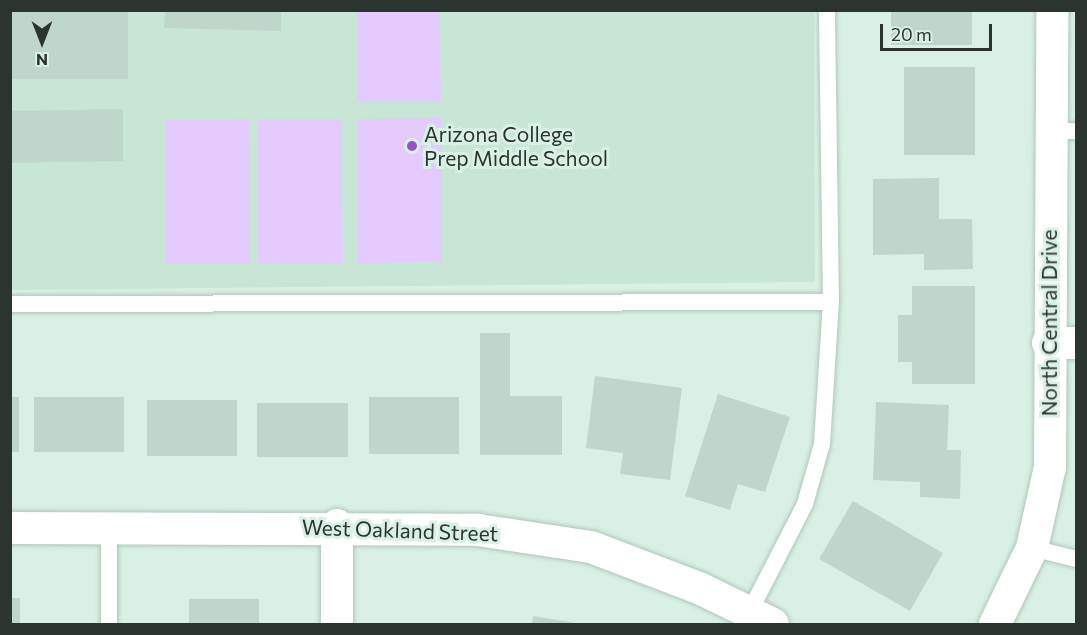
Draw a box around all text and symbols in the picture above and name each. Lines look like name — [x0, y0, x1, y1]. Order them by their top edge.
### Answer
north arrow — [12, 12, 72, 72]
scale bar — [883, 12, 996, 50]
text: 20 m — [891, 23, 932, 45]
text: N — [36, 51, 48, 70]
place label: Arizona College Prep Middle School — [424, 121, 608, 171]
marker: Arizona College Prep Middle School — [405, 139, 419, 153]
street label: North Central Drive — [1036, 230, 1062, 416]
street label: West Oakland Street — [301, 514, 499, 546]

